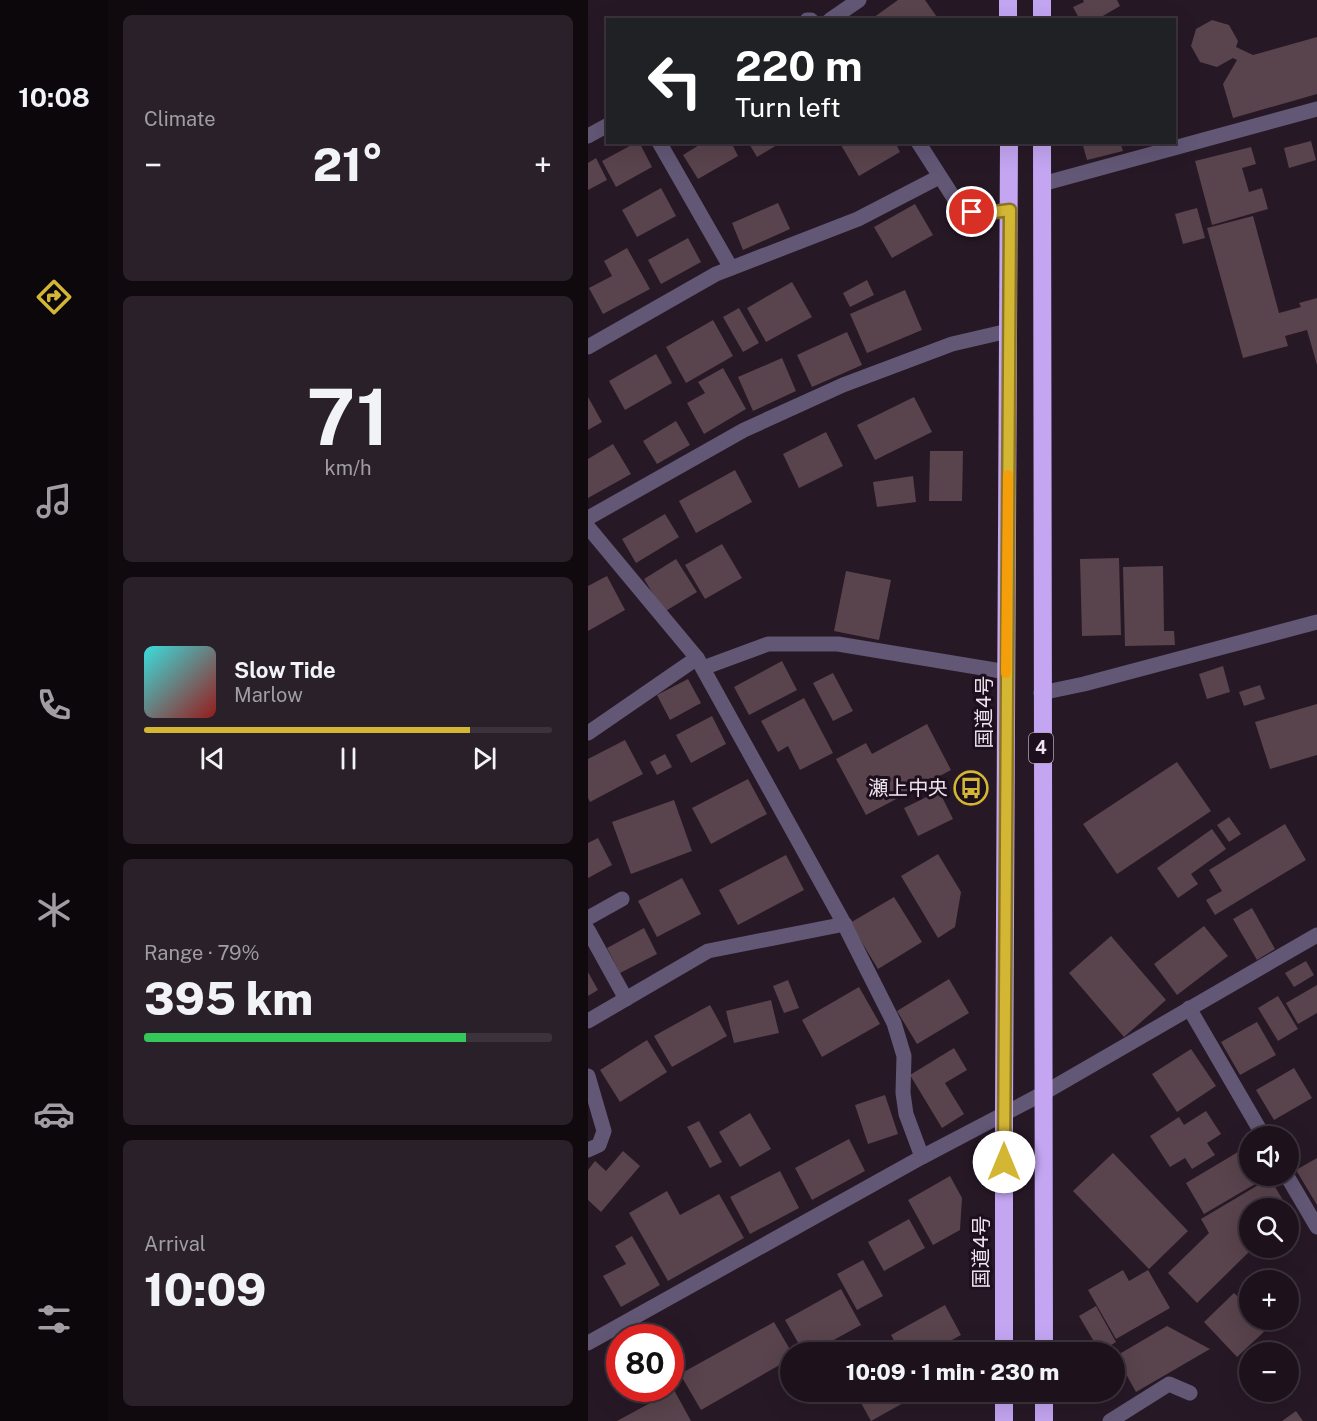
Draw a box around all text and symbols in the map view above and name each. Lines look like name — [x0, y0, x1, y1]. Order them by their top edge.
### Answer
text: 220 m — [735, 41, 863, 90]
icon: left — [636, 42, 714, 120]
text: 10:08 — [18, 81, 90, 113]
text: Turn left — [735, 91, 841, 123]
text: Climate — [144, 107, 216, 131]
text: 21° — [313, 138, 383, 191]
text: − — [144, 146, 162, 184]
text: + — [534, 146, 552, 184]
pin — [946, 186, 997, 237]
icon: arrive — [955, 195, 988, 228]
icon: directions — [33, 276, 75, 318]
text: 71 — [307, 371, 389, 463]
text: km/h — [324, 456, 372, 480]
icon: music — [33, 480, 75, 522]
text: Slow Tide — [234, 657, 336, 683]
street label: 国道4号 — [972, 676, 996, 748]
text: Marlow — [234, 683, 303, 707]
icon: phone — [33, 684, 75, 726]
road number: 4 — [1029, 733, 1053, 763]
icon: previous — [196, 742, 229, 775]
icon: pause — [332, 742, 365, 775]
icon: next — [468, 742, 501, 775]
bus stop icon: 瀬上中央 — [953, 770, 989, 806]
place label: 瀬上中央 — [868, 776, 948, 800]
icon: climate — [33, 889, 75, 931]
text: Range · 79% — [144, 941, 260, 965]
text: 395 km — [144, 972, 313, 1025]
icon: car — [33, 1093, 75, 1135]
map controls — [1239, 1126, 1299, 1402]
button: sound — [1239, 1126, 1299, 1186]
position arrow — [972, 1130, 1036, 1194]
button: search — [1239, 1198, 1299, 1258]
street label: 国道4号 — [969, 1216, 993, 1288]
text: Arrival — [144, 1232, 206, 1256]
text: 10:09 — [144, 1263, 266, 1316]
button: + — [1239, 1270, 1299, 1330]
icon: filters — [33, 1298, 75, 1340]
speed limit sign: 80 — [606, 1324, 684, 1402]
button: − — [1239, 1342, 1299, 1402]
text: 10:09 · 1 min · 230 m — [846, 1359, 1059, 1385]

